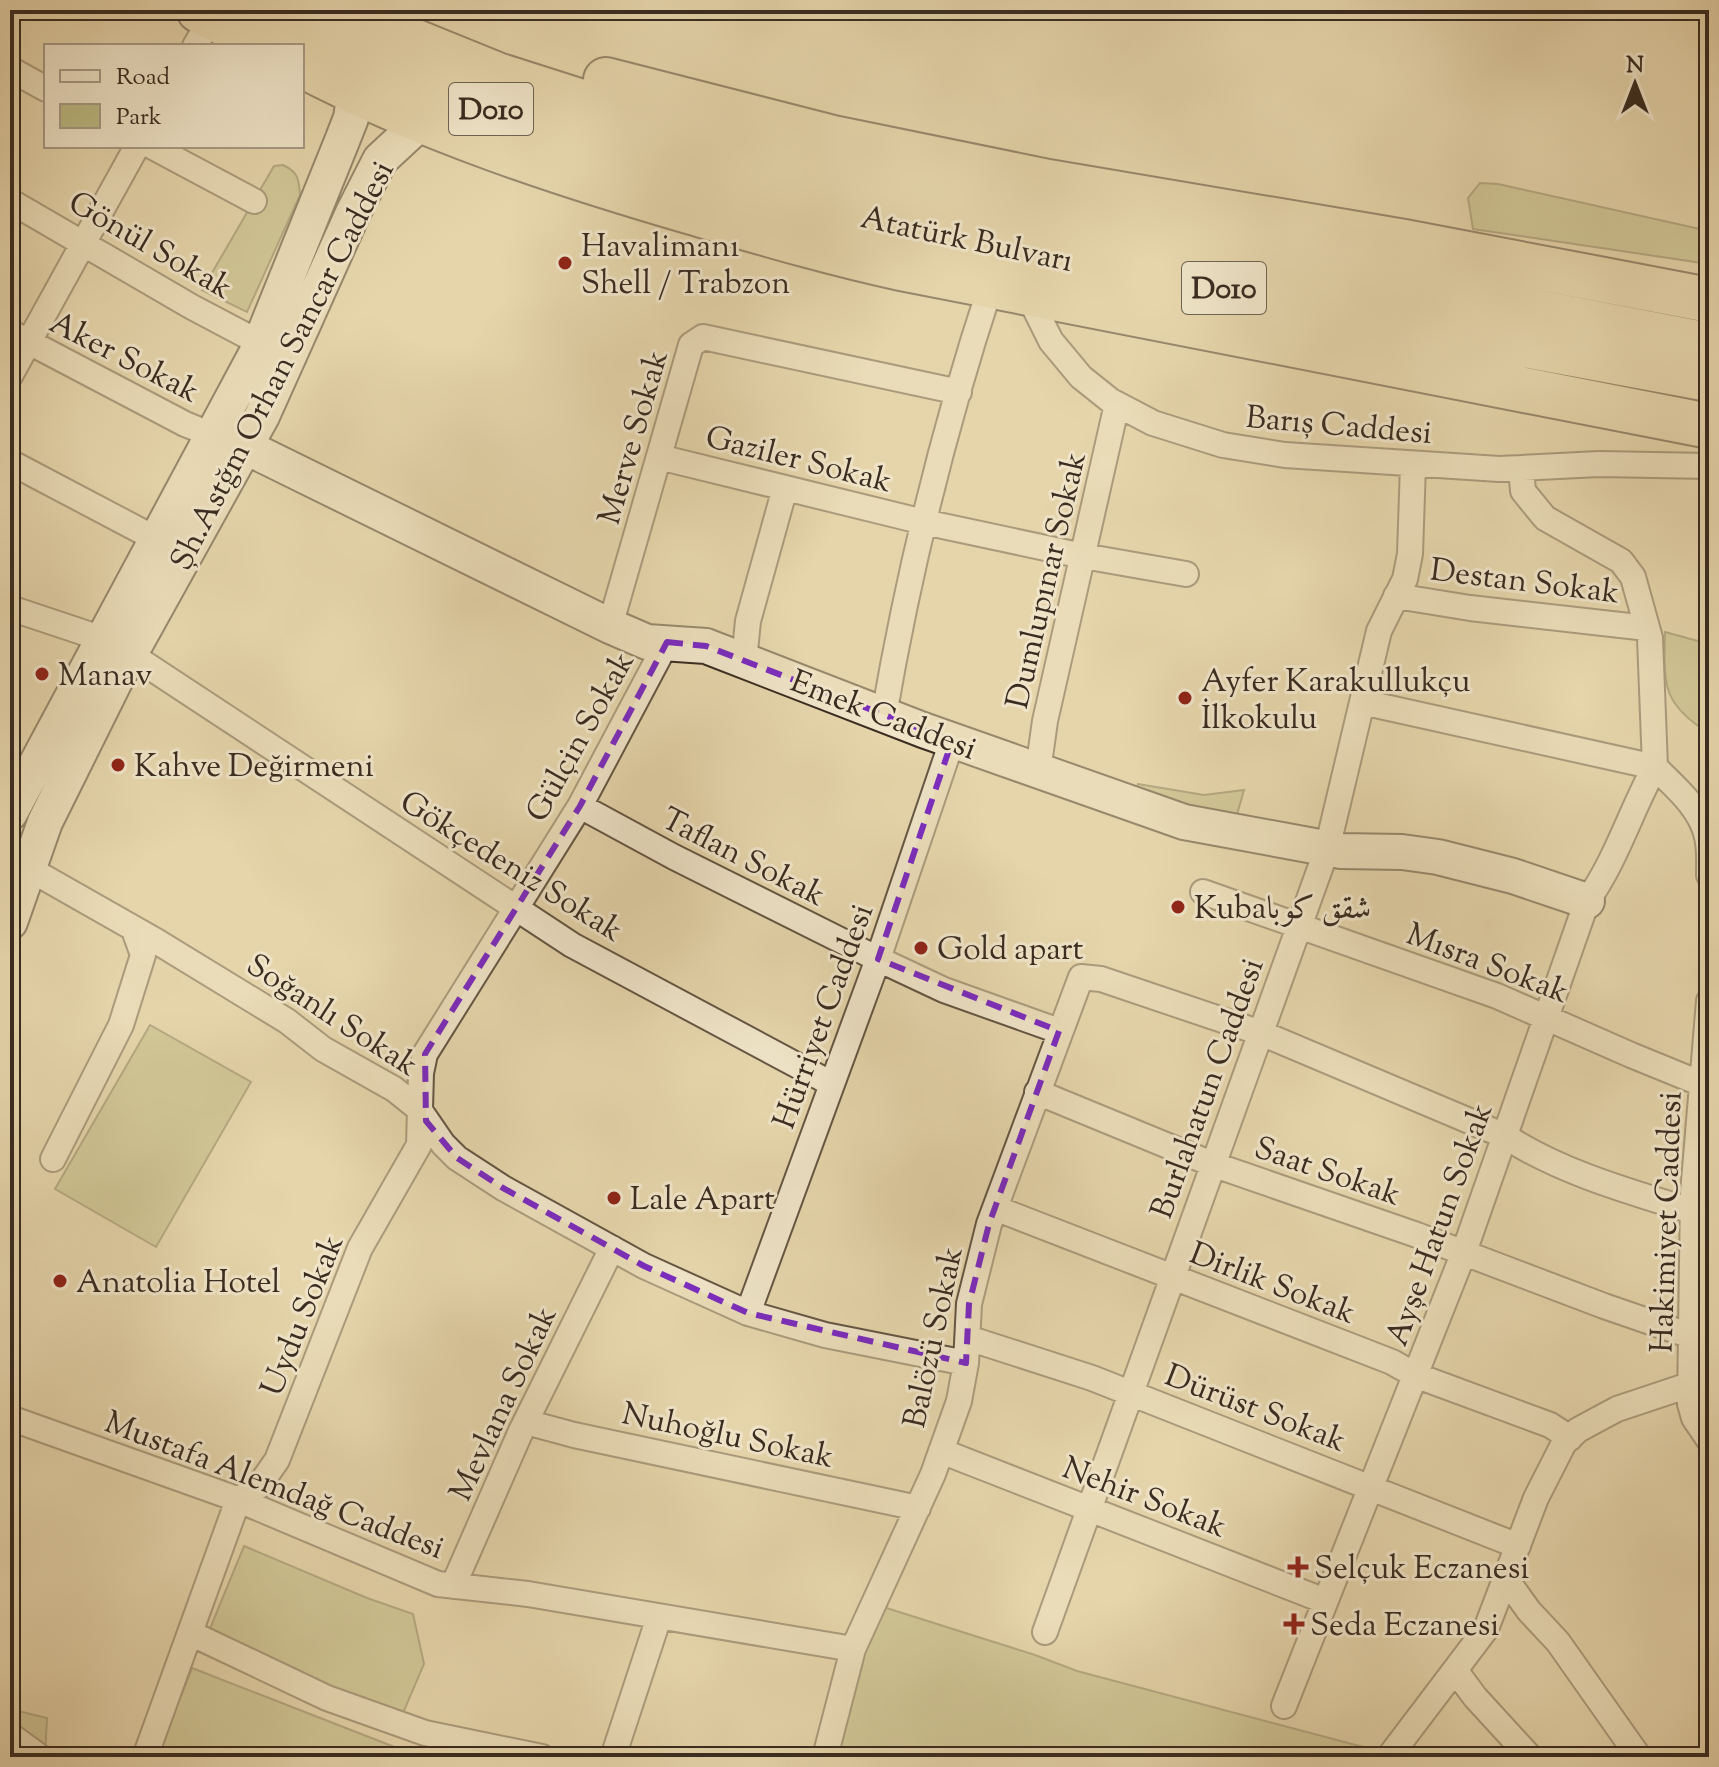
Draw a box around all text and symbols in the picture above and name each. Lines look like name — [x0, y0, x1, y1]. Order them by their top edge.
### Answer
legend — [44, 44, 304, 148]
north arrow — [1595, 44, 1675, 124]
text: N — [1626, 51, 1644, 83]
text: Road — [116, 61, 170, 95]
road number: D010 — [449, 83, 533, 135]
text: Park — [116, 101, 162, 135]
street label: Şh.Astğm Orhan Sancar Caddesi — [160, 153, 407, 579]
street label: Gönül Sokak — [59, 181, 240, 312]
street label: Atatürk Bulvarı — [856, 196, 1077, 286]
place label: Havalimanı Shell / Trabzon — [581, 225, 790, 308]
marker: Havalimanı Shell / Trabzon — [556, 254, 574, 272]
road number: D010 — [1182, 262, 1266, 314]
street label: Aker Sokak — [41, 301, 207, 416]
street label: Merve Sokak — [588, 345, 682, 530]
street label: Barış Caddesi — [1244, 396, 1434, 458]
street label: Gaziler Sokak — [700, 416, 896, 506]
street label: Dumlupınar Sokak — [996, 448, 1100, 714]
street label: Destan Sokak — [1427, 549, 1622, 617]
street label: Gülçin Sokak — [516, 644, 647, 831]
place label: Manav — [58, 654, 152, 700]
street label: Emek Caddesi — [783, 660, 983, 773]
place label: Ayfer Karakullukçu İlkokulu — [1201, 660, 1471, 743]
marker: Manav — [33, 665, 51, 683]
marker: Ayfer Karakullukçu İlkokulu — [1176, 689, 1194, 707]
place label: Kahve Değirmeni — [134, 745, 374, 791]
marker: Kahve Değirmeni — [109, 756, 127, 774]
street label: Gökçedeniz Sokak — [390, 780, 631, 955]
street label: Taflan Sokak — [653, 798, 833, 920]
place label: Kubaشقق كوبا — [1194, 887, 1371, 933]
street label: Hürriyet Caddesi — [763, 898, 887, 1136]
marker: Kubaشقق كوبا — [1169, 898, 1187, 916]
street label: Mısra Sokak — [1399, 913, 1575, 1017]
place label: Gold apart — [937, 928, 1084, 974]
marker: Gold apart — [912, 939, 930, 957]
street label: Soğanlı Sokak — [236, 944, 426, 1089]
street label: Burlahatun Caddesi — [1140, 952, 1277, 1226]
street label: Hakimiyet Caddesi — [1640, 1091, 1696, 1354]
street label: Ayşe Hatun Sokak — [1376, 1097, 1506, 1353]
street label: Saat Sokak — [1248, 1126, 1406, 1219]
place label: Lale Apart — [630, 1178, 775, 1224]
marker: Lale Apart — [605, 1189, 623, 1207]
street label: Uydu Sokak — [251, 1228, 357, 1404]
street label: Dirlik Sokak — [1182, 1232, 1362, 1338]
street label: Balözü Sokak — [893, 1243, 977, 1433]
place label: Anatolia Hotel — [76, 1261, 281, 1307]
marker: Anatolia Hotel — [51, 1272, 69, 1290]
street label: Mevlana Sokak — [439, 1299, 570, 1509]
street label: Dürüst Sokak — [1158, 1354, 1352, 1465]
street label: Nuhoğlu Sokak — [617, 1392, 837, 1482]
street label: Mustafa Alemdağ Caddesi — [97, 1401, 450, 1573]
street label: Nehir Sokak — [1055, 1446, 1233, 1551]
place label: Selçuk Eczanesi — [1314, 1547, 1529, 1593]
marker: Selçuk Eczanesi — [1289, 1558, 1307, 1576]
place label: Seda Eczanesi — [1310, 1604, 1499, 1650]
marker: Seda Eczanesi — [1285, 1615, 1303, 1633]

